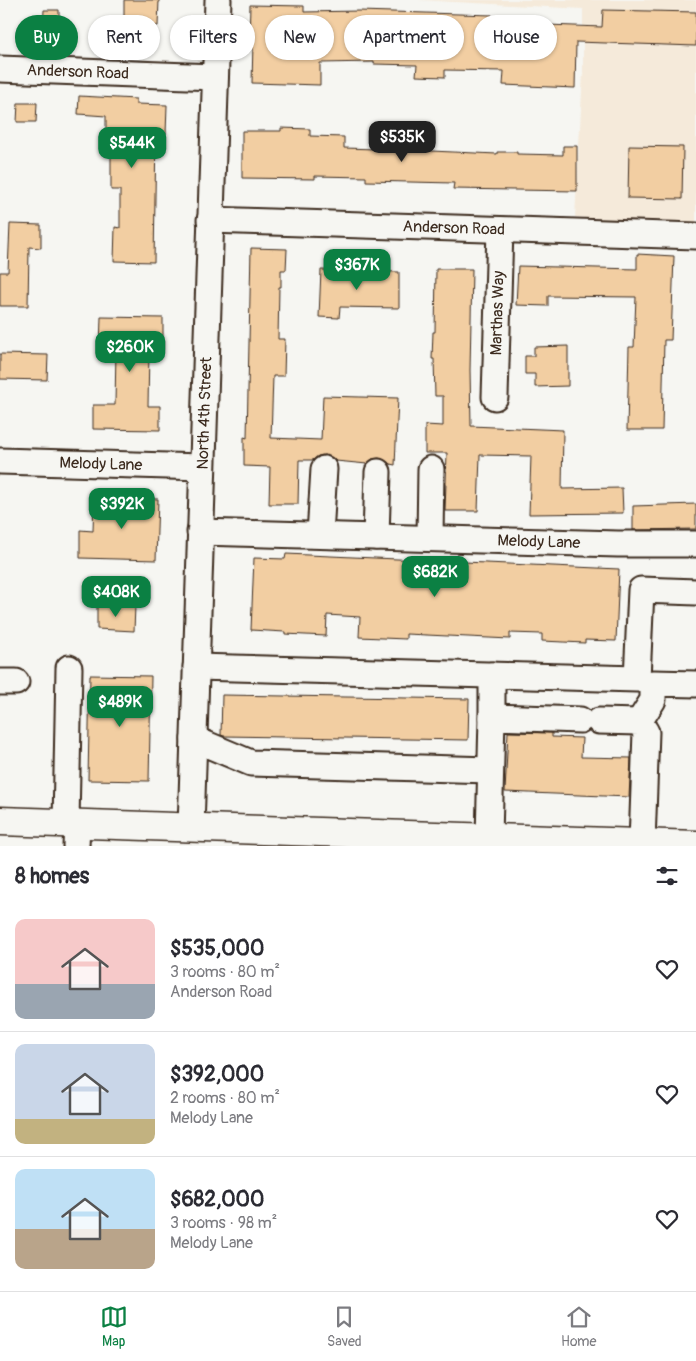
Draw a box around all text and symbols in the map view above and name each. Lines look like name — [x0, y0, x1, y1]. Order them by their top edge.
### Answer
chip: Buy — [15, 15, 78, 60]
chip: Rent — [88, 15, 160, 60]
chip: Filters — [170, 15, 255, 60]
chip: New — [265, 15, 334, 60]
chip: Apartment — [344, 15, 464, 60]
chip: House — [474, 15, 557, 60]
street label: Anderson Road — [26, 60, 129, 84]
pin: $535K — [367, 120, 437, 163]
pin: $544K — [97, 126, 167, 169]
text: $535K — [380, 127, 424, 147]
text: $544K — [109, 133, 155, 153]
street label: Anderson Road — [402, 216, 505, 240]
pin: $367K — [322, 248, 392, 291]
text: $367K — [335, 255, 379, 275]
street label: Marthas Way — [486, 270, 509, 356]
pin: $260K — [95, 330, 165, 373]
text: $260K — [106, 337, 154, 357]
street label: North 4th Street — [193, 356, 216, 470]
street label: Melody Lane — [59, 453, 143, 475]
pin: $392K — [87, 488, 157, 530]
text: $392K — [100, 494, 144, 514]
street label: Melody Lane — [497, 531, 581, 553]
pin: $682K — [400, 556, 470, 598]
text: $682K — [413, 562, 457, 582]
pin: $408K — [81, 576, 151, 618]
text: $408K — [93, 582, 139, 602]
pin: $489K — [85, 686, 155, 728]
text: $489K — [98, 692, 142, 712]
icon: filters — [653, 862, 681, 890]
text: 8 homes — [15, 863, 89, 890]
text: $535,000 — [170, 935, 264, 962]
icon: home — [55, 939, 115, 999]
icon: heart — [653, 955, 681, 983]
text: 3 rooms · 80 m² — [170, 962, 280, 982]
text: Anderson Road — [170, 982, 272, 1002]
text: $392,000 — [170, 1061, 264, 1088]
icon: home — [55, 1064, 115, 1124]
icon: heart — [653, 1080, 681, 1108]
text: 2 rooms · 80 m² — [170, 1088, 280, 1108]
text: Melody Lane — [170, 1108, 253, 1128]
text: $682,000 — [170, 1186, 264, 1213]
icon: home — [55, 1189, 115, 1249]
icon: heart — [653, 1205, 681, 1233]
text: 3 rooms · 98 m² — [170, 1213, 277, 1233]
text: Melody Lane — [170, 1233, 253, 1253]
tab: Map — [100, 1303, 128, 1350]
tab: Saved — [327, 1303, 362, 1350]
tab: Home — [561, 1303, 596, 1350]

